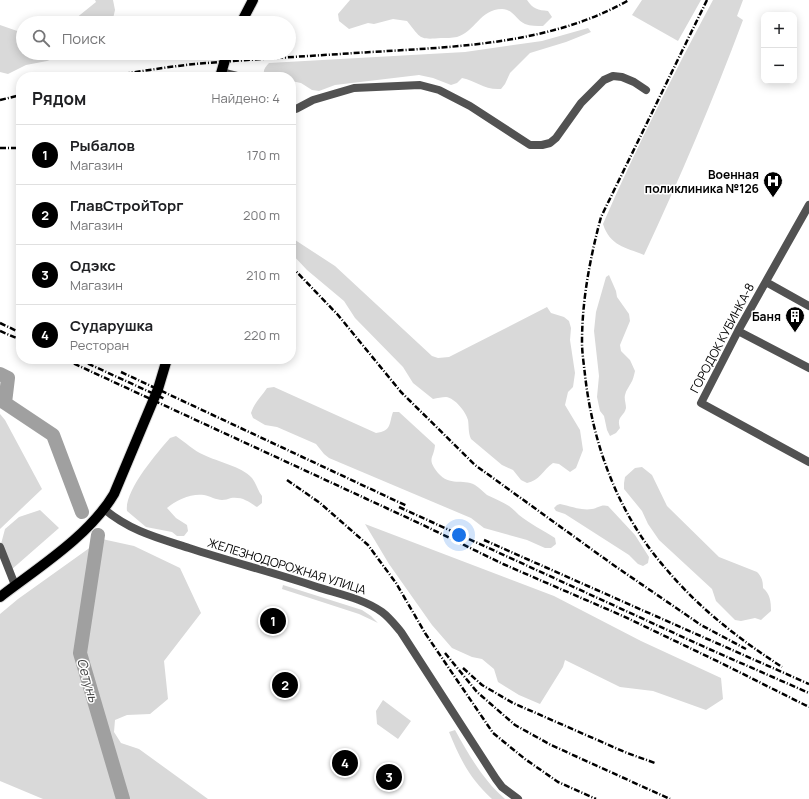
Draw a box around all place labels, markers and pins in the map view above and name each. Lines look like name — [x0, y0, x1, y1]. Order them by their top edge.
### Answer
place label: Военная поликлиника №126 — [645, 166, 759, 197]
hospital icon: Военная поликлиника №126 — [762, 170, 784, 198]
building icon: Баня — [784, 305, 806, 333]
place label: Баня — [752, 308, 781, 325]
pin: 1 — [260, 606, 286, 636]
pin: 2 — [272, 670, 298, 700]
pin: 4 — [332, 748, 358, 778]
pin: 3 — [376, 762, 402, 792]

